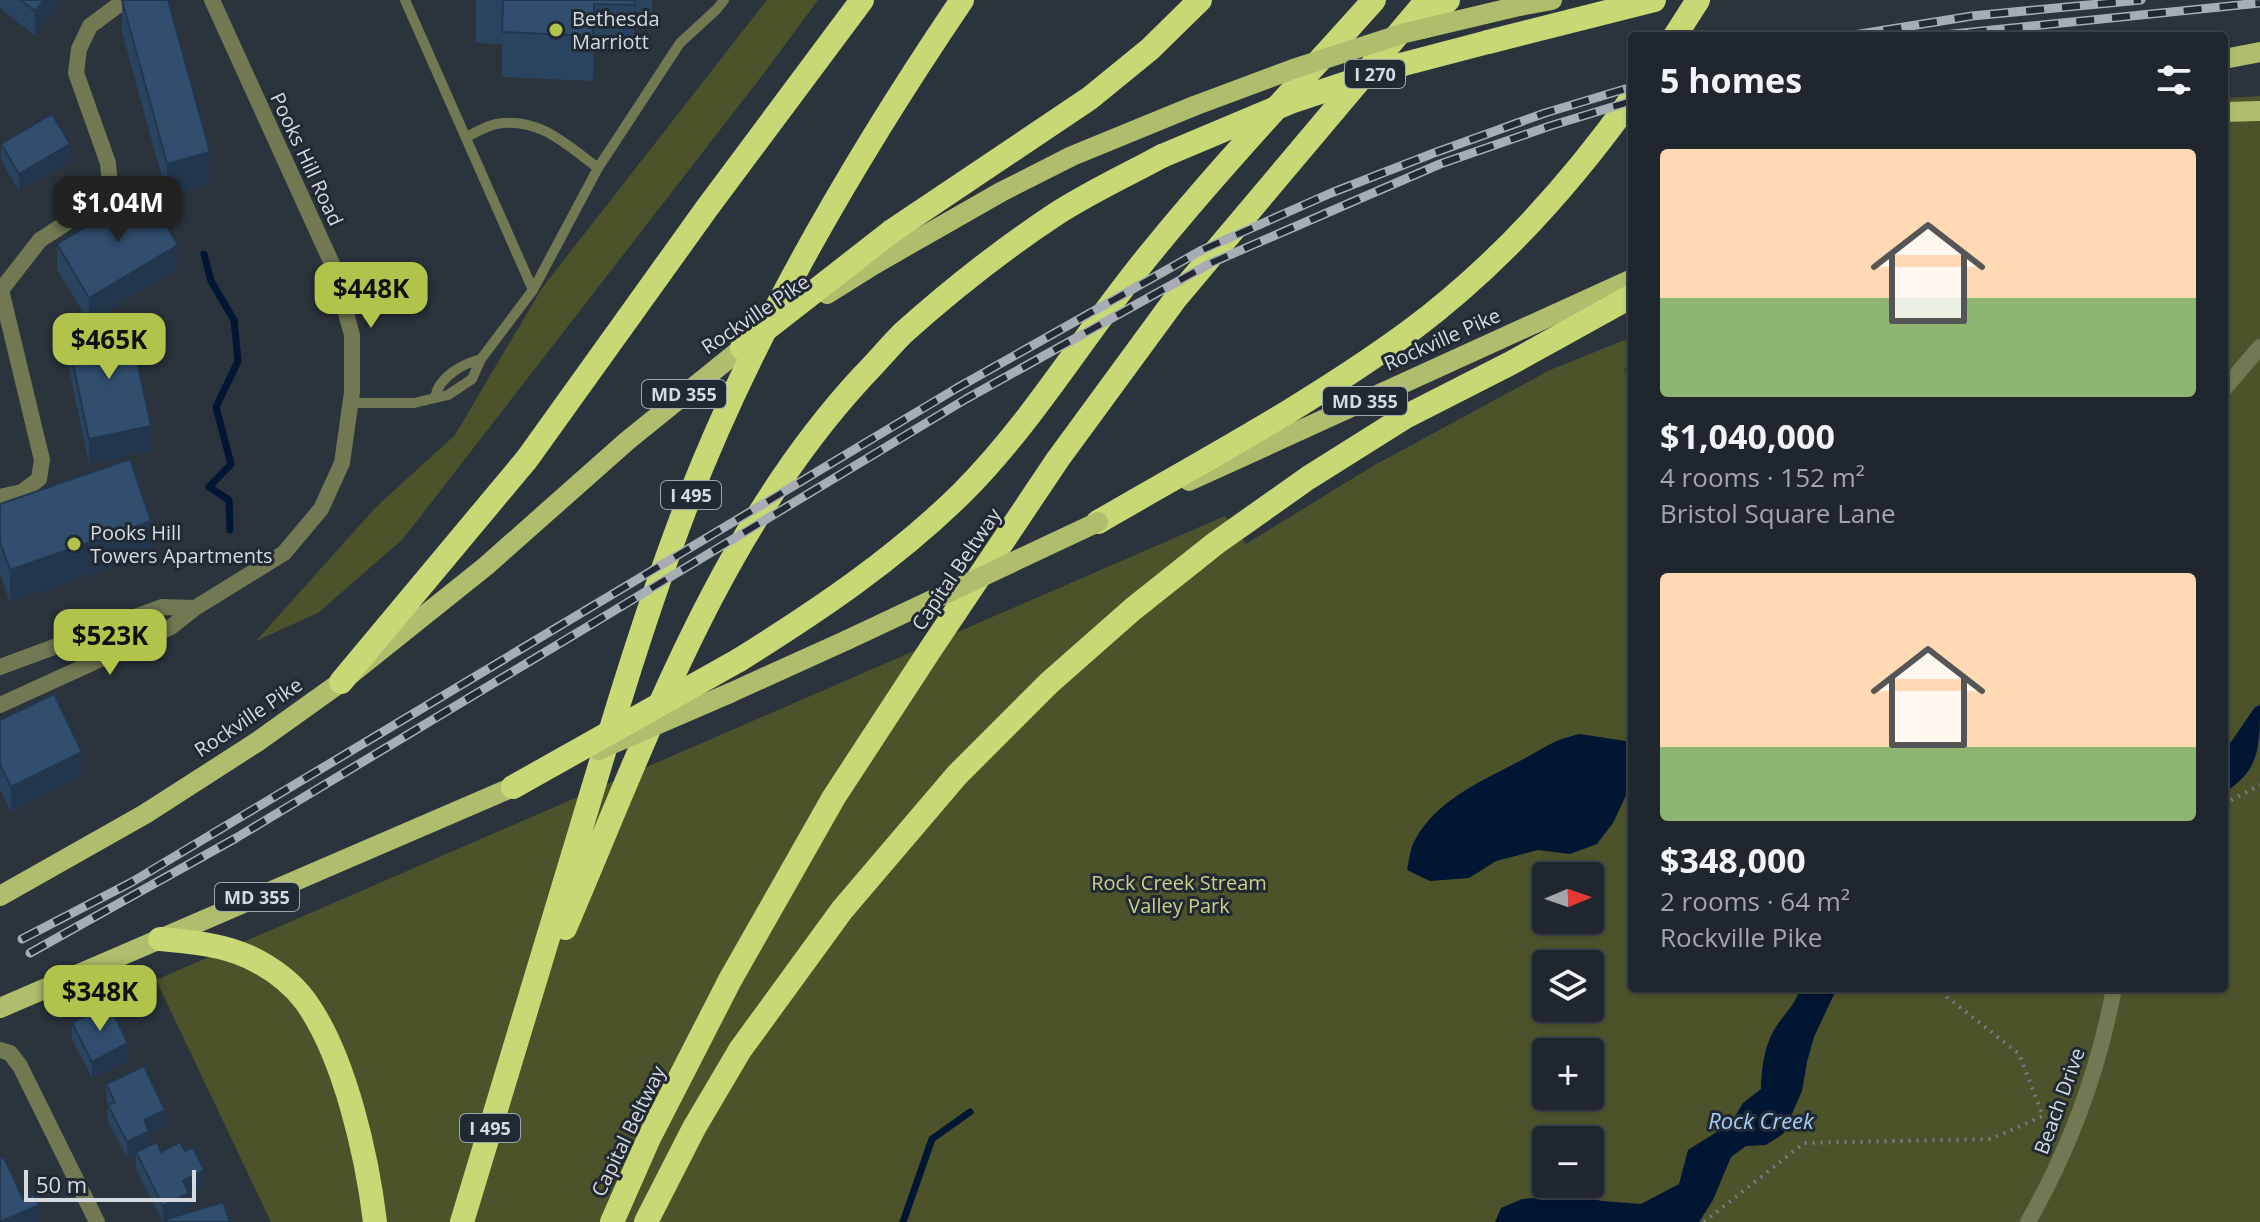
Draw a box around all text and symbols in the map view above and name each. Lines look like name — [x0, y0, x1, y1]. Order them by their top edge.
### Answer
place label: Bethesda Marriott — [572, 5, 660, 55]
marker: Bethesda Marriott — [547, 21, 565, 39]
text: 5 homes — [1660, 57, 1802, 103]
icon: filters — [2152, 58, 2196, 102]
road number: I 270 — [1345, 60, 1405, 88]
street label: Pooks Hill Road — [264, 88, 350, 230]
pin: $1.04M — [53, 176, 183, 244]
text: $1.04M — [72, 184, 164, 220]
icon: home — [1856, 201, 2000, 345]
pin: $448K — [315, 262, 427, 330]
street label: Rockville Pike — [696, 268, 814, 360]
text: $448K — [333, 270, 409, 306]
street label: Rockville Pike — [1379, 301, 1505, 377]
pin: $465K — [53, 313, 165, 381]
text: $465K — [71, 321, 147, 357]
road number: MD 355 — [642, 380, 726, 408]
road number: MD 355 — [1323, 387, 1407, 415]
text: $1,040,000 — [1660, 413, 1835, 459]
text: 4 rooms · 152 m² — [1660, 459, 1865, 495]
road number: I 495 — [661, 481, 721, 509]
text: Bristol Square Lane — [1660, 495, 1896, 531]
street label: Capital Beltway — [905, 502, 1008, 636]
place label: Pooks Hill Towers Apartments — [90, 519, 273, 569]
marker: Pooks Hill Towers Apartments — [65, 535, 83, 553]
pin: $523K — [54, 609, 166, 677]
text: $523K — [72, 617, 148, 653]
icon: home — [1856, 625, 2000, 769]
street label: Rockville Pike — [189, 671, 307, 763]
text: $348,000 — [1660, 837, 1806, 883]
north arrow — [1532, 862, 1604, 934]
map controls — [1532, 862, 1604, 1198]
park label: Rock Creek Stream Valley Park — [1091, 869, 1267, 919]
road number: MD 355 — [215, 883, 299, 911]
text: 2 rooms · 64 m² — [1660, 883, 1850, 919]
text: Rockville Pike — [1660, 919, 1822, 955]
button: layers — [1532, 950, 1604, 1022]
pin: $348K — [44, 965, 156, 1033]
text: $348K — [62, 973, 138, 1009]
button: + — [1532, 1038, 1604, 1110]
street label: Beach Drive — [2027, 1044, 2091, 1158]
street label: Capital Beltway — [585, 1060, 672, 1201]
water label: Rock Creek — [1708, 1105, 1815, 1135]
road number: I 495 — [460, 1114, 520, 1142]
button: − — [1532, 1126, 1604, 1198]
scale bar — [24, 1166, 196, 1202]
text: 50 m — [36, 1169, 87, 1199]

